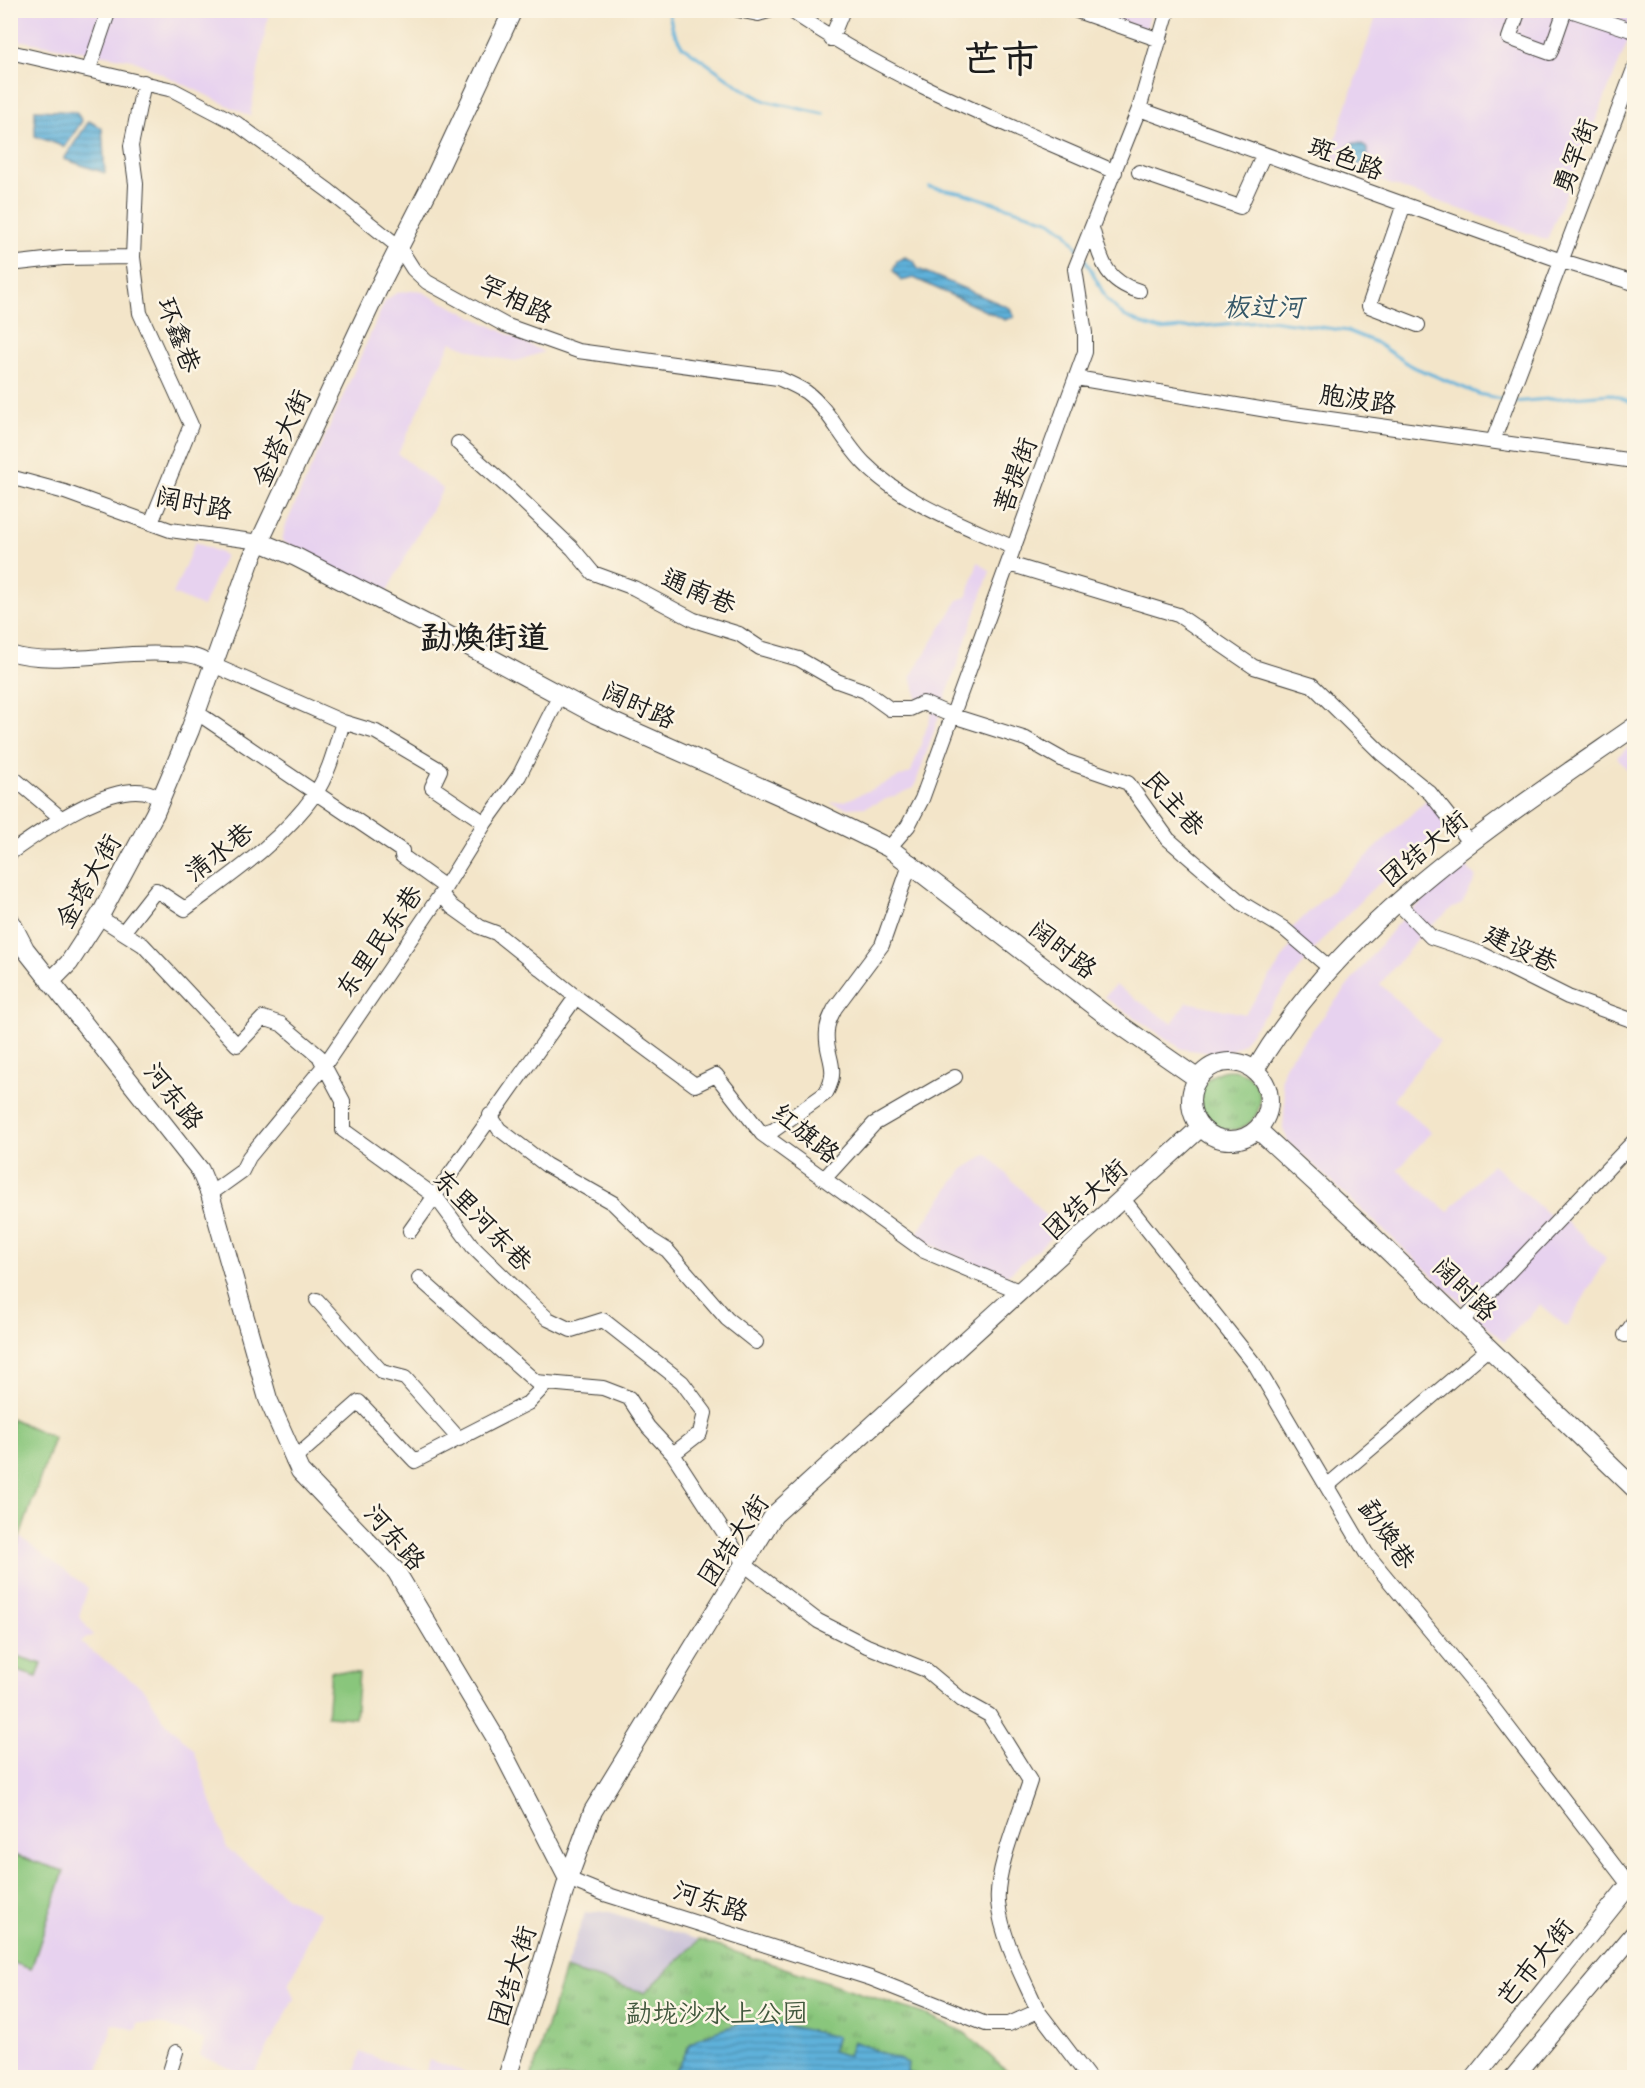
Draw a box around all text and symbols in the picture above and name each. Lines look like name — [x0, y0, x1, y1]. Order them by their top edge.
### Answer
district label: 芒市 — [963, 36, 1039, 82]
street label: 勇罕街 — [1546, 114, 1604, 198]
street label: 斑色路 — [1304, 130, 1388, 186]
street label: 罕相路 — [474, 268, 558, 330]
water label: 板过河 — [1223, 290, 1307, 323]
street label: 环鑫巷 — [150, 293, 208, 377]
street label: 胞波路 — [1317, 378, 1399, 420]
street label: 金塔大街 — [245, 384, 317, 492]
street label: 菩提街 — [987, 433, 1043, 517]
street label: 阔时路 — [153, 480, 235, 526]
street label: 通南巷 — [657, 561, 741, 621]
district label: 勐焕街道 — [421, 618, 549, 656]
street label: 阔时路 — [597, 675, 681, 735]
street label: 民主巷 — [1136, 763, 1212, 843]
street label: 团结大街 — [1374, 803, 1474, 893]
street label: 清水巷 — [178, 815, 260, 889]
street label: 金塔大街 — [48, 828, 128, 934]
street label: 东里民东巷 — [329, 879, 429, 1003]
street label: 阔时路 — [1022, 912, 1104, 986]
street label: 建设巷 — [1479, 917, 1563, 979]
street label: 河东路 — [137, 1056, 211, 1136]
street label: 红旗路 — [766, 1096, 846, 1170]
street label: 团结大街 — [1036, 1152, 1134, 1246]
street label: 东里河东巷 — [426, 1162, 540, 1278]
street label: 阔时路 — [1426, 1250, 1504, 1328]
street label: 团结大街 — [691, 1488, 775, 1592]
street label: 勐焕巷 — [1353, 1493, 1423, 1575]
street label: 河东路 — [357, 1497, 433, 1577]
street label: 河东路 — [669, 1874, 753, 1928]
street label: 芒市大街 — [1490, 1912, 1580, 2012]
street label: 团结大街 — [481, 1922, 543, 2030]
park label: 勐垅沙水上公园 — [626, 1997, 808, 2029]

